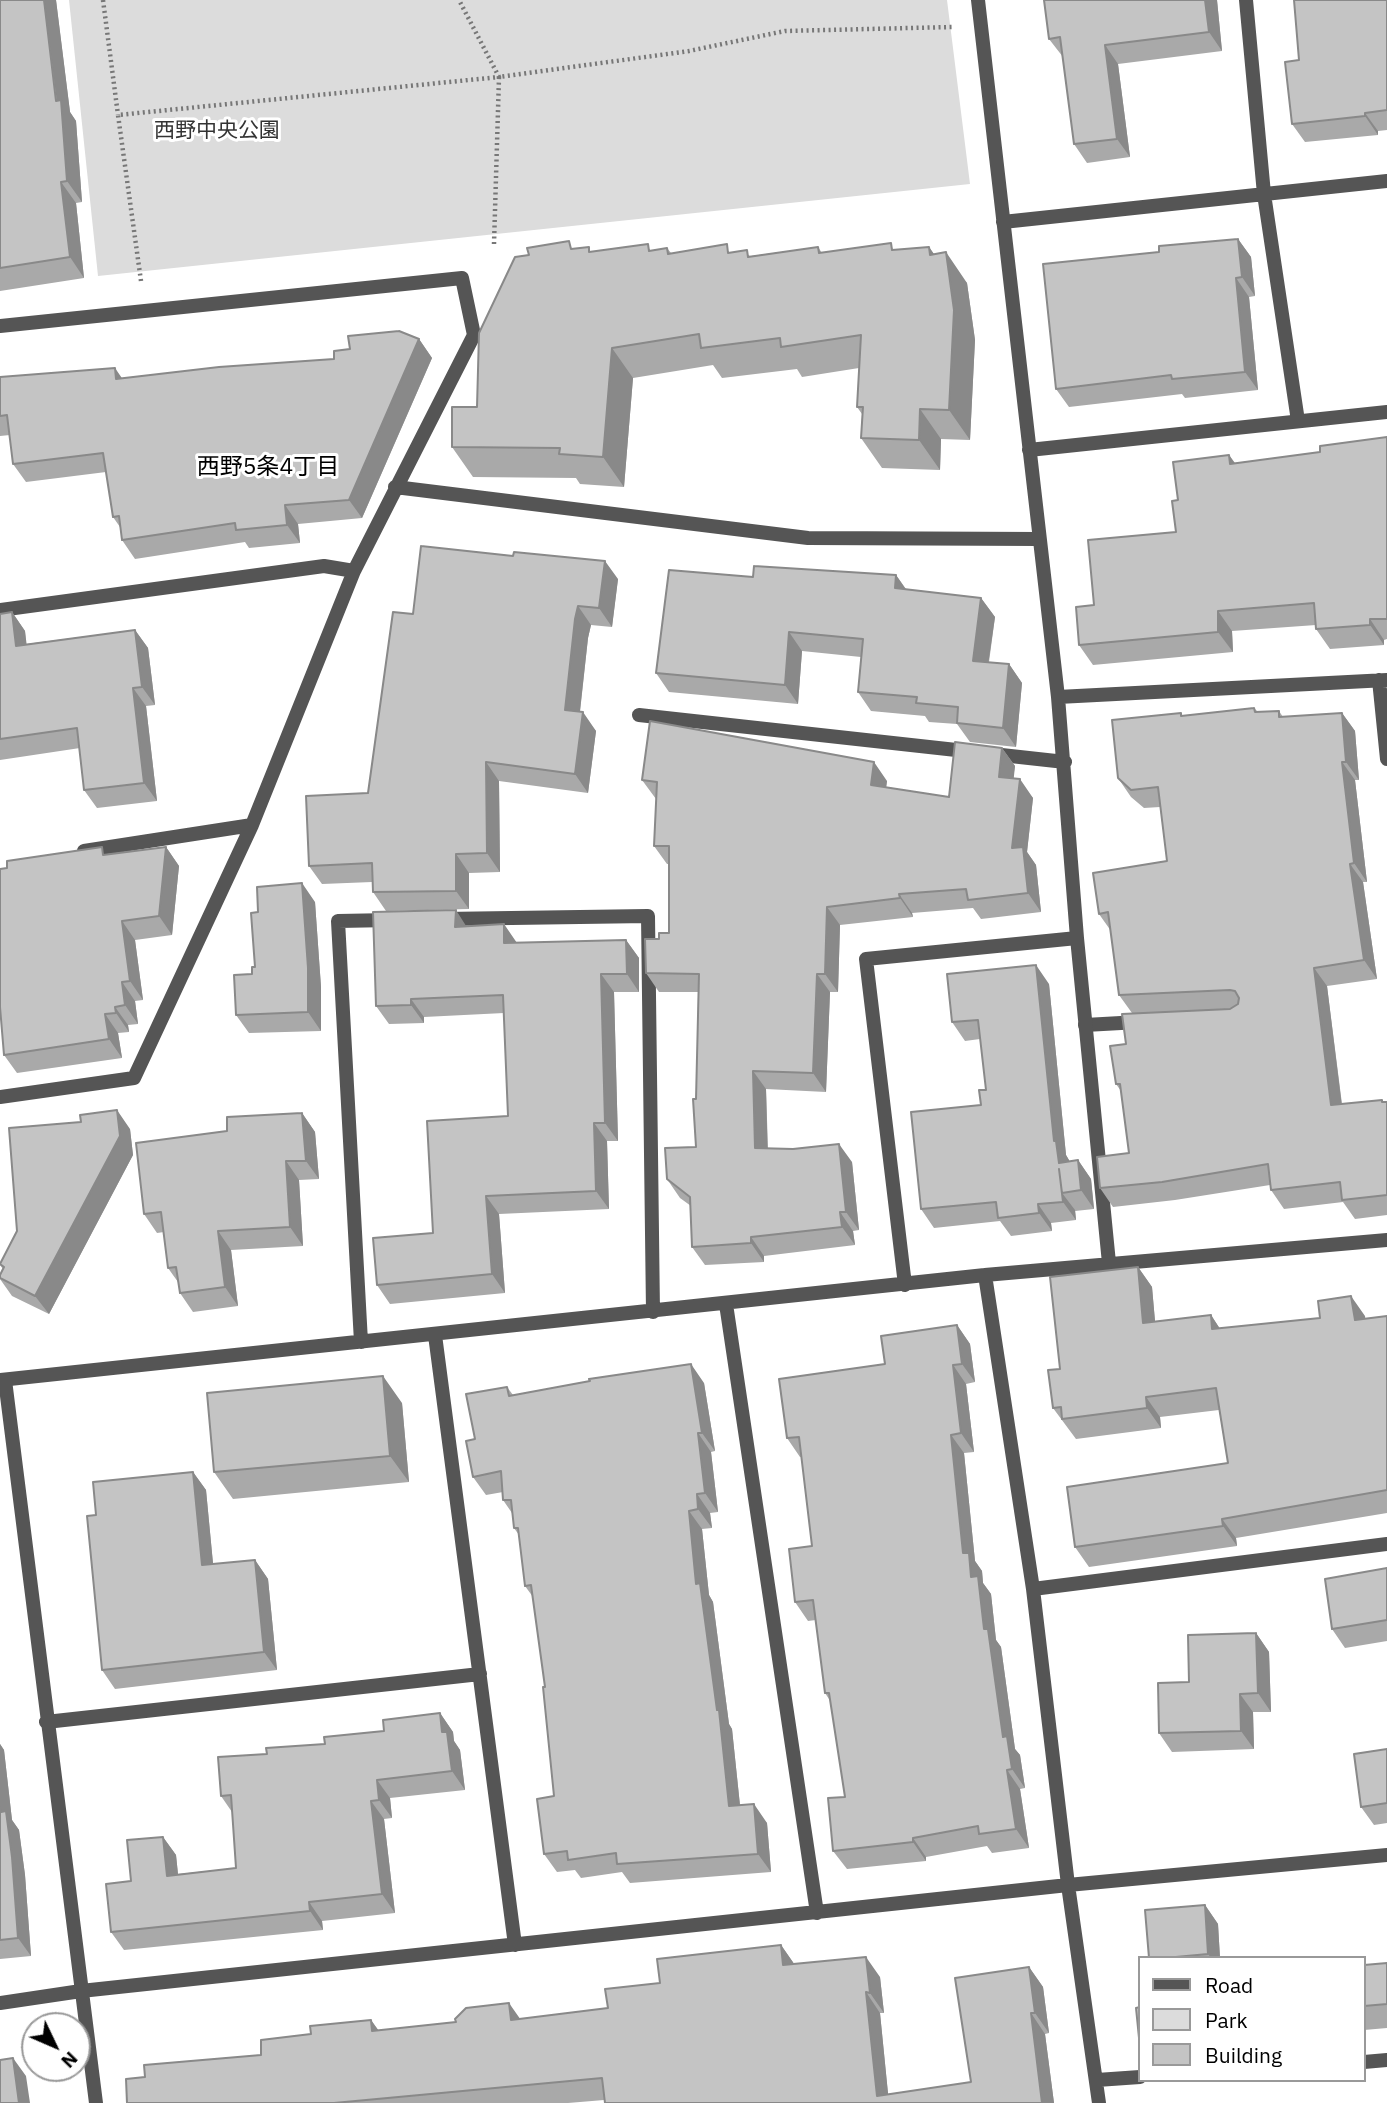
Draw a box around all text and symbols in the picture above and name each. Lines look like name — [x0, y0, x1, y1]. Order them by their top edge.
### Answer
park label: 西野中央公園 — [154, 118, 280, 144]
district label: 西野5条4丁目 — [197, 453, 339, 481]
legend — [1138, 1956, 1366, 2082]
text: Road — [1205, 1971, 1253, 1999]
text: Park — [1205, 2006, 1248, 2034]
north arrow — [21, 2012, 91, 2082]
text: Building — [1205, 2041, 1282, 2069]
text: N — [56, 2047, 83, 2073]

